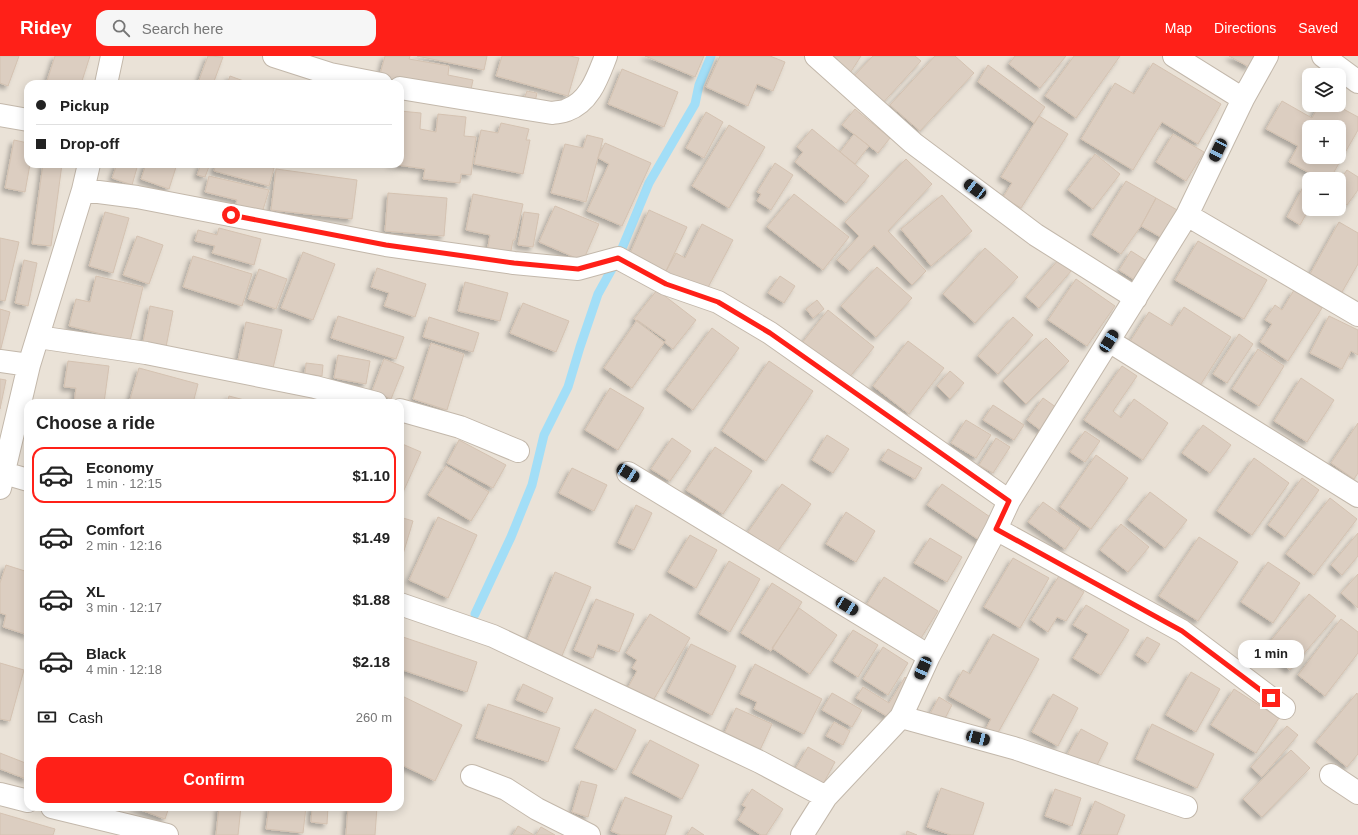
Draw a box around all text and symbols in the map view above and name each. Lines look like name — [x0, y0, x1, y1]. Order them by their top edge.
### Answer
search box — [96, 10, 376, 46]
text: Ridey — [20, 17, 72, 38]
icon: search — [110, 17, 132, 39]
text: Search here — [142, 20, 223, 37]
text: Map — [1165, 20, 1192, 36]
text: Directions — [1214, 20, 1276, 36]
text: Saved — [1298, 20, 1338, 36]
map controls — [1302, 68, 1346, 216]
button: layers — [1302, 68, 1346, 112]
text: Pickup — [60, 97, 109, 114]
button: + — [1302, 120, 1346, 164]
text: Drop-off — [60, 135, 119, 152]
car — [1207, 137, 1229, 163]
button: − — [1302, 172, 1346, 216]
car — [962, 177, 988, 201]
route start — [222, 206, 240, 224]
car — [1098, 328, 1120, 354]
text: Choose a ride — [36, 413, 155, 433]
icon: car — [38, 457, 74, 493]
text: Economy — [86, 459, 154, 476]
car — [615, 462, 641, 484]
text: $1.10 — [352, 467, 390, 484]
text: 1 min · 12:15 — [86, 476, 162, 491]
icon: car — [38, 519, 74, 555]
text: Comfort — [86, 521, 144, 538]
text: $1.49 — [352, 529, 390, 546]
text: 2 min · 12:16 — [86, 538, 162, 553]
icon: car — [38, 581, 74, 617]
text: XL — [86, 583, 105, 600]
text: $1.88 — [352, 591, 390, 608]
car — [834, 595, 860, 617]
text: 3 min · 12:17 — [86, 600, 162, 615]
callout: 1 min — [1238, 640, 1304, 668]
icon: car — [38, 643, 74, 679]
text: Black — [86, 645, 126, 662]
text: 1 min — [1254, 646, 1288, 661]
text: $2.18 — [352, 653, 390, 670]
car — [913, 655, 933, 681]
text: 4 min · 12:18 — [86, 662, 162, 677]
route end — [1262, 689, 1280, 707]
icon: cash — [36, 706, 58, 728]
text: Cash — [68, 709, 103, 726]
text: 260 m — [356, 710, 392, 725]
car — [965, 729, 991, 747]
button: Confirm — [36, 757, 392, 803]

